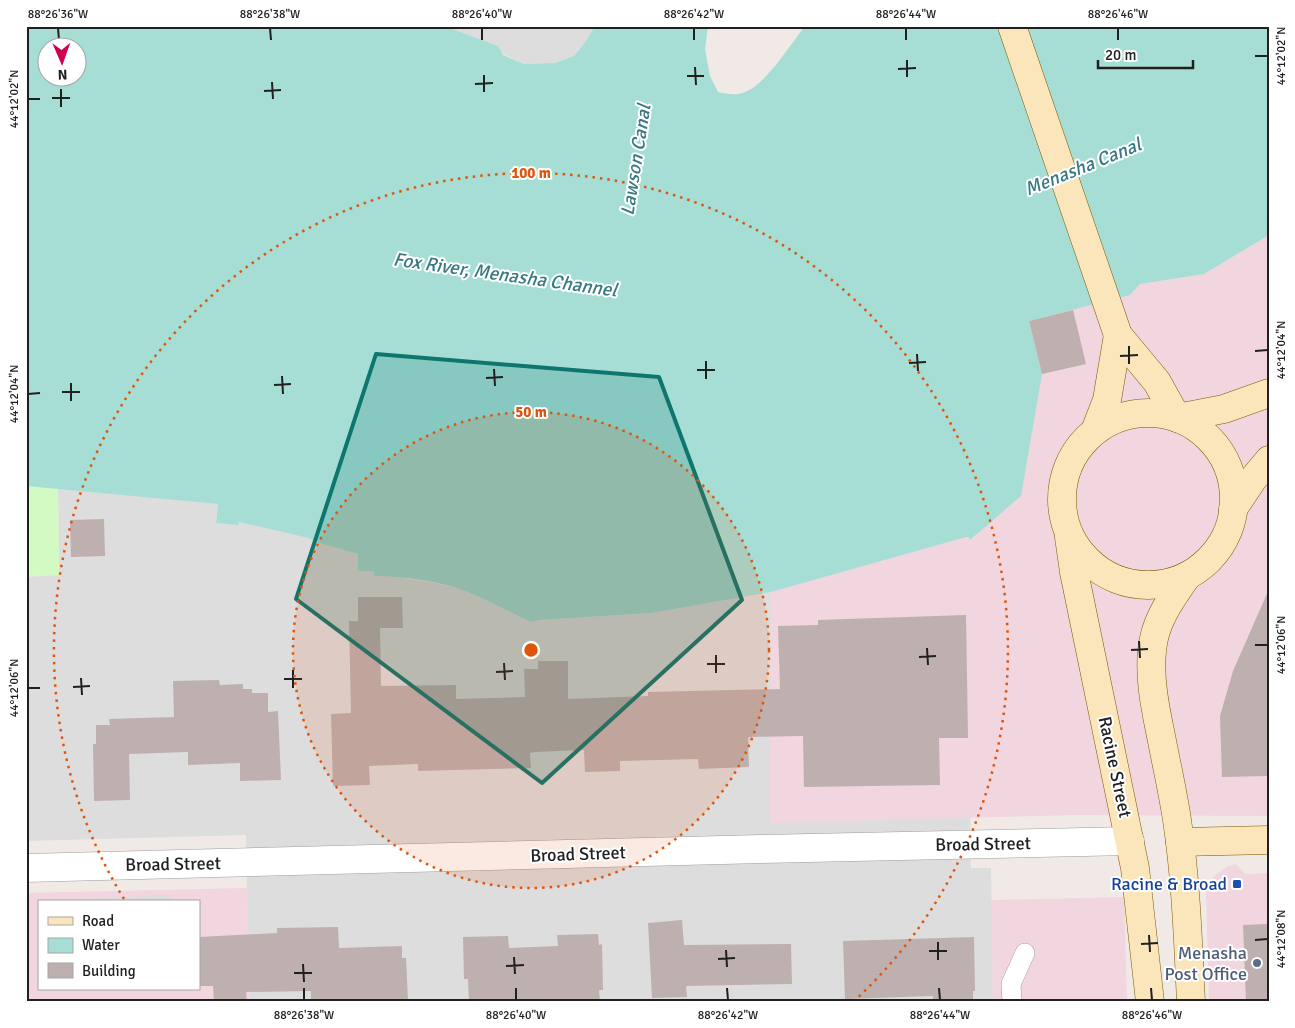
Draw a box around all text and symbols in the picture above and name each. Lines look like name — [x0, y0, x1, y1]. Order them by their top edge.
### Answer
text: 88°26'36"W — [28, 7, 88, 22]
text: 88°26'38"W — [240, 7, 300, 22]
text: 88°26'40"W — [452, 7, 512, 22]
text: 88°26'42"W — [664, 7, 724, 22]
text: 88°26'44"W — [876, 7, 936, 22]
text: 88°26'46"W — [1088, 7, 1148, 22]
text: 44°12'02"N — [1274, 27, 1289, 85]
north arrow — [38, 38, 88, 88]
scale bar — [1098, 38, 1192, 70]
text: 20 m — [1105, 46, 1136, 64]
text: N — [57, 66, 68, 83]
text: 44°12'02"N — [7, 70, 22, 128]
water label: Lawson Canal — [615, 101, 657, 217]
water label: Menasha Canal — [1021, 132, 1146, 201]
text: 100 m — [511, 164, 551, 182]
water label: Fox River, Menasha Channel — [392, 247, 620, 303]
text: 44°12'04"N — [1274, 321, 1289, 379]
text: 44°12'04"N — [7, 365, 22, 423]
text: 50 m — [515, 403, 547, 421]
text: 44°12'06"N — [1274, 616, 1289, 674]
centre of rings — [522, 641, 540, 659]
text: 44°12'06"N — [7, 659, 22, 717]
street label: Racine Street — [1094, 714, 1136, 820]
street label: Broad Street — [935, 832, 1031, 856]
street label: Broad Street — [530, 841, 626, 867]
street label: Broad Street — [125, 852, 221, 876]
place label: Racine & Broad — [1111, 873, 1227, 895]
marker: Racine & Broad — [1231, 878, 1243, 890]
legend — [38, 900, 200, 990]
text: 44°12'08"N — [1274, 910, 1289, 968]
text: Road — [82, 912, 114, 930]
text: Water — [82, 936, 120, 954]
place label: Menasha Post Office — [1165, 942, 1247, 985]
marker: Menasha Post Office — [1251, 957, 1263, 969]
text: Building — [82, 962, 136, 980]
text: 88°26'38"W — [274, 1008, 334, 1023]
text: 88°26'40"W — [486, 1008, 546, 1023]
text: 88°26'42"W — [698, 1008, 758, 1023]
text: 88°26'44"W — [910, 1008, 970, 1023]
text: 88°26'46"W — [1122, 1008, 1182, 1023]

